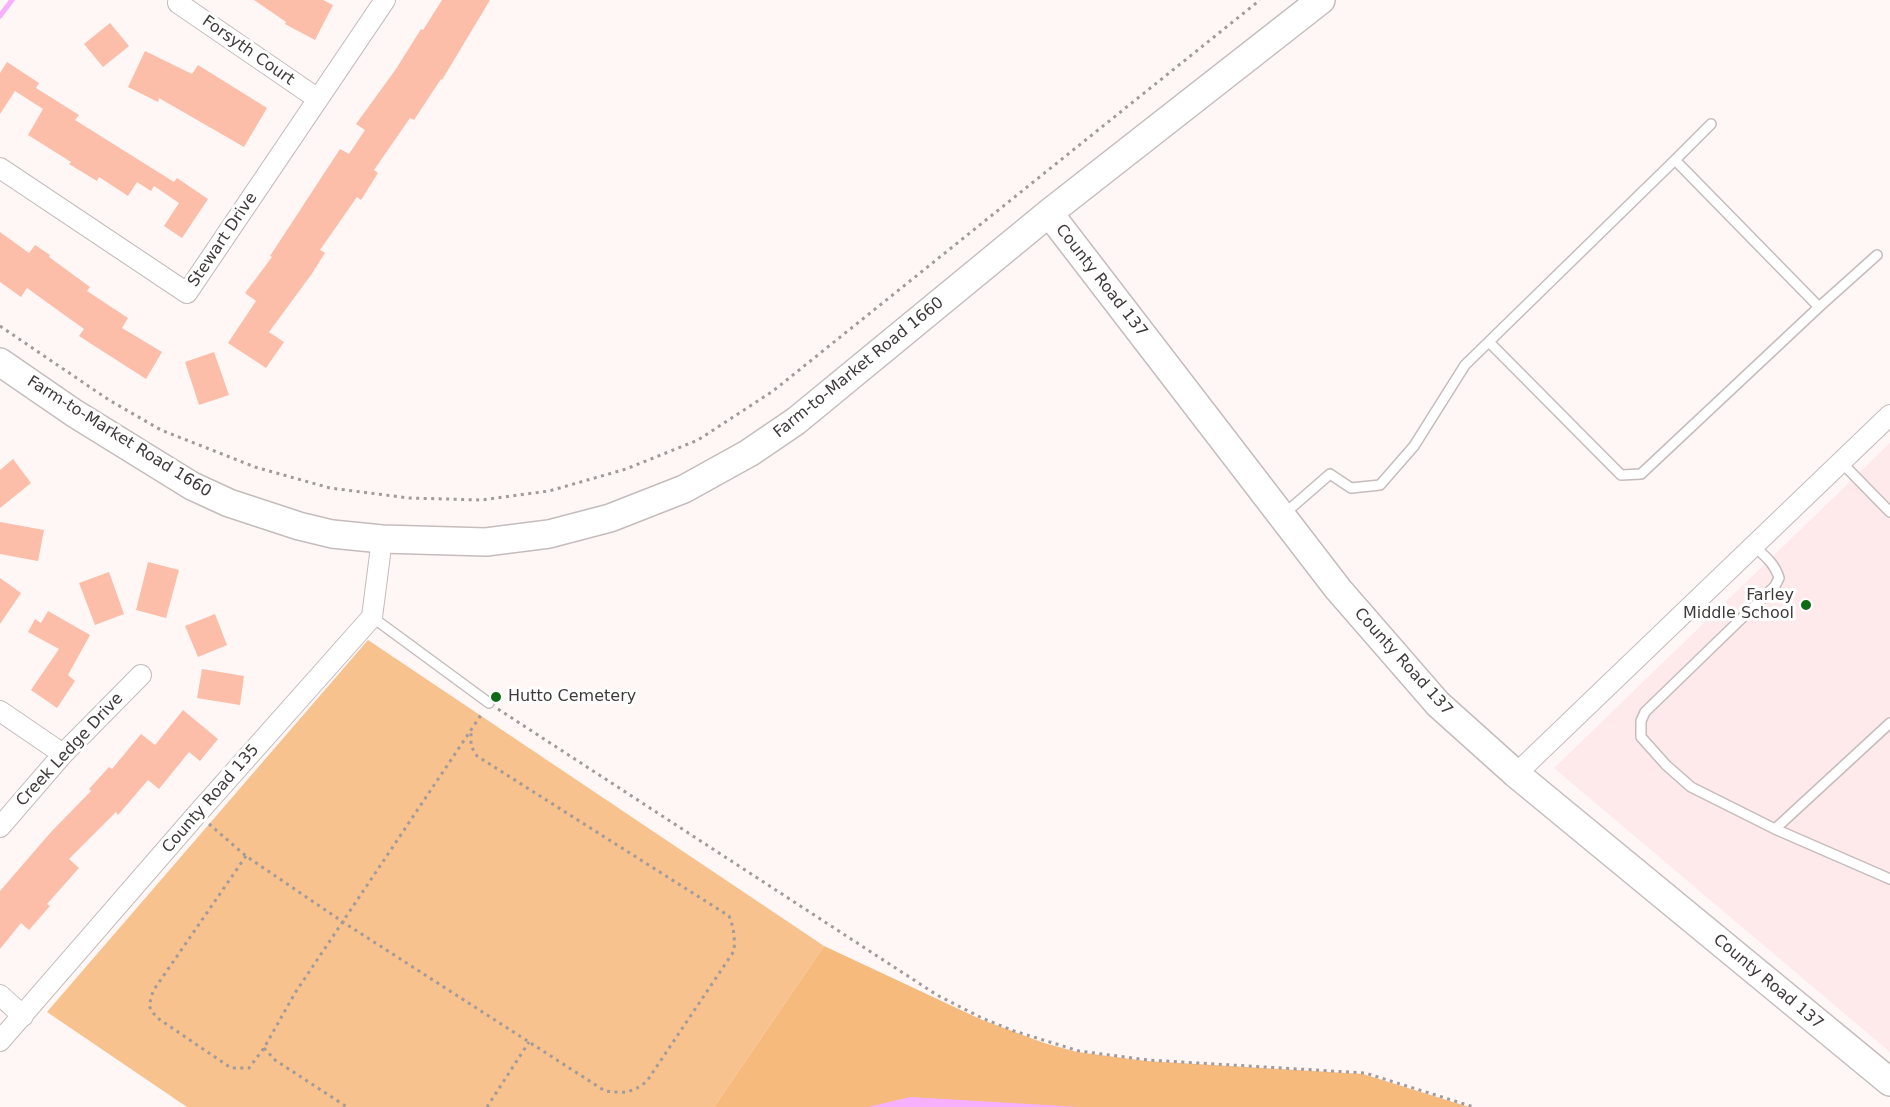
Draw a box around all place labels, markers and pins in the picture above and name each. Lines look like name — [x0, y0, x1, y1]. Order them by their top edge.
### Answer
place label: Farley Middle School — [1683, 586, 1794, 624]
marker: Farley Middle School — [1799, 598, 1813, 612]
place label: Hutto Cemetery — [508, 687, 636, 707]
marker: Hutto Cemetery — [489, 690, 503, 704]

